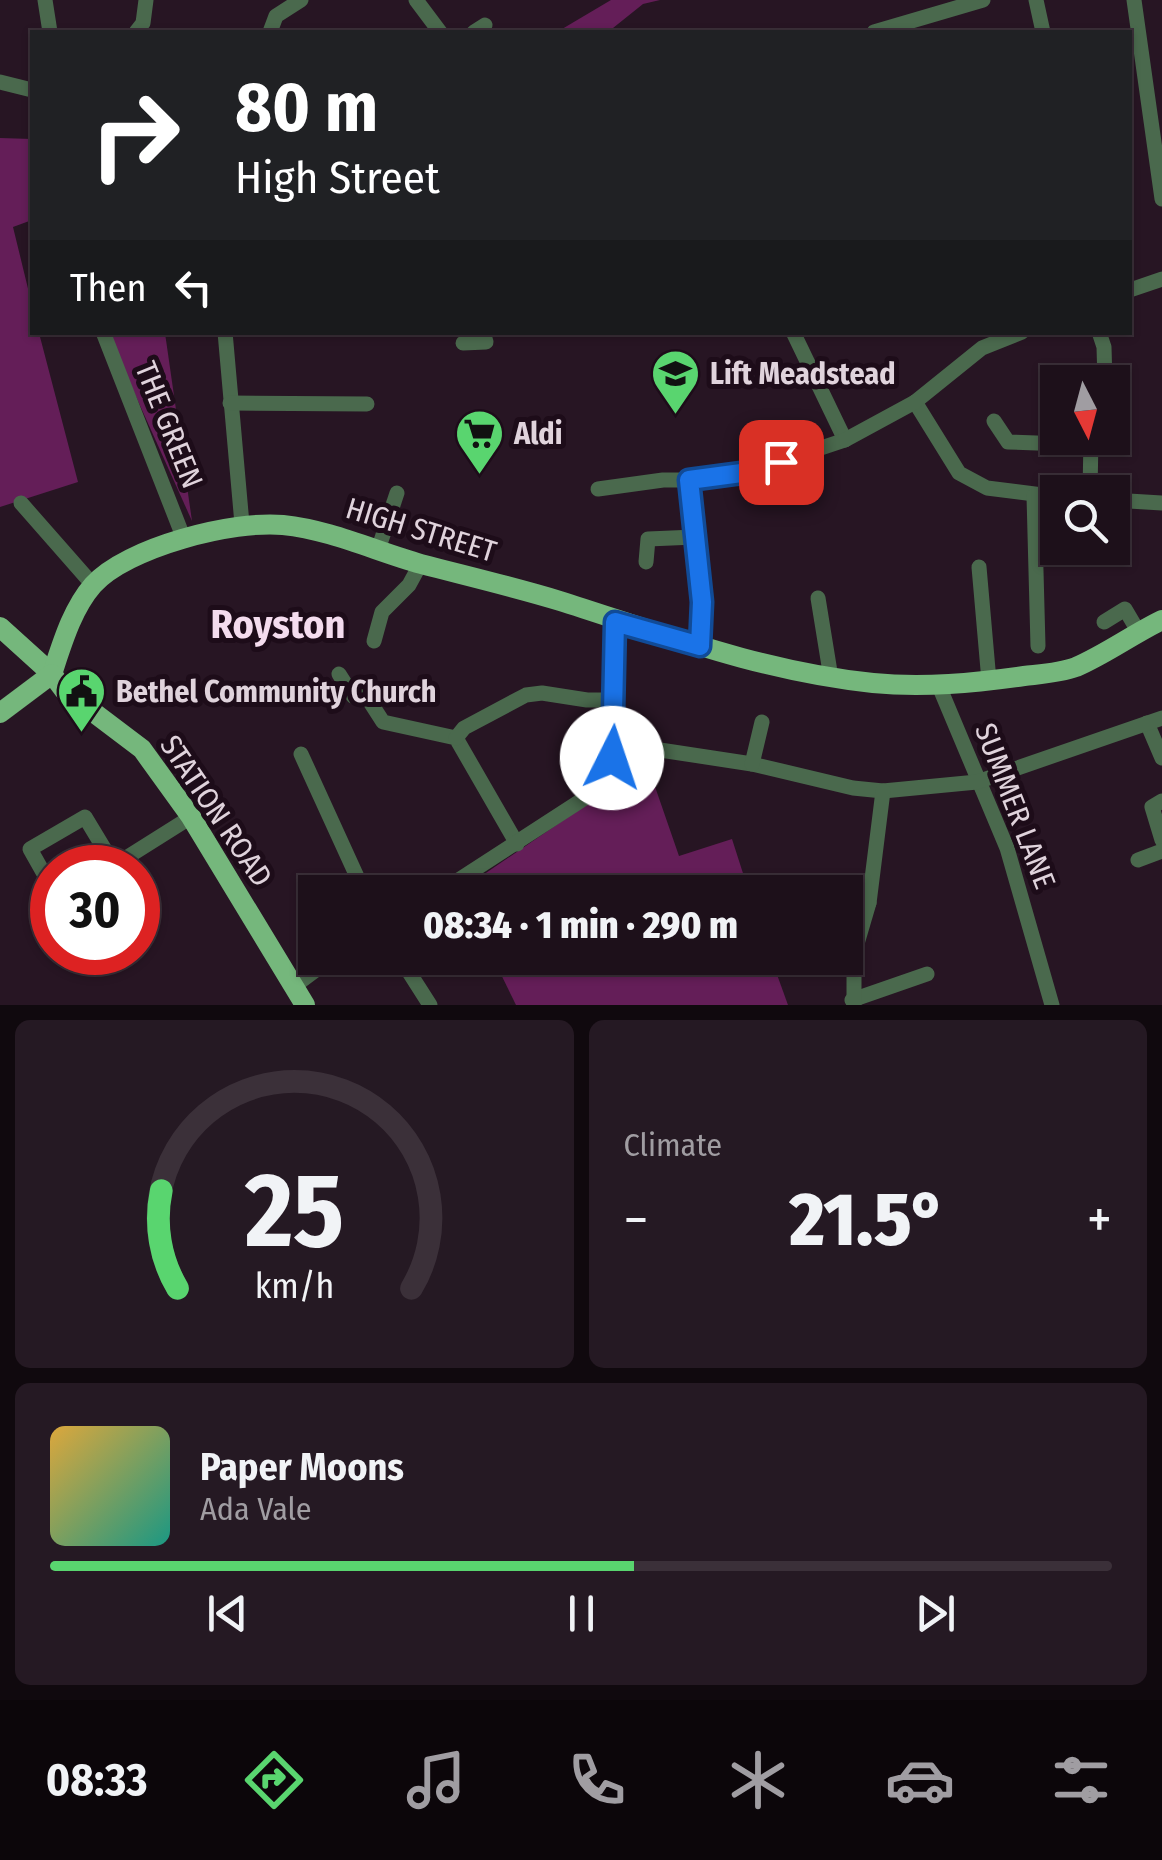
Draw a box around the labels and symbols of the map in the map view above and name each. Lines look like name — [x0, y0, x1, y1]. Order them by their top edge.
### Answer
school or university icon: Lift Meadstead — [649, 348, 701, 416]
place label: Lift Meadstead — [710, 356, 896, 392]
street label: THE GREEN — [127, 357, 211, 493]
north arrow — [1040, 365, 1130, 455]
supermarket icon: Aldi — [453, 408, 505, 476]
place label: Aldi — [513, 416, 562, 452]
pin — [739, 420, 824, 505]
street label: HIGH STREET — [342, 490, 500, 570]
district label: Royston — [211, 601, 345, 649]
public building icon: Bethel Community Church — [55, 666, 107, 734]
place label: Bethel Community Church — [116, 674, 437, 710]
position arrow — [560, 706, 664, 810]
street label: SUMMER LANE — [967, 718, 1063, 894]
street label: STATION ROAD — [152, 729, 280, 893]
speed limit sign: 30 — [30, 845, 160, 975]

